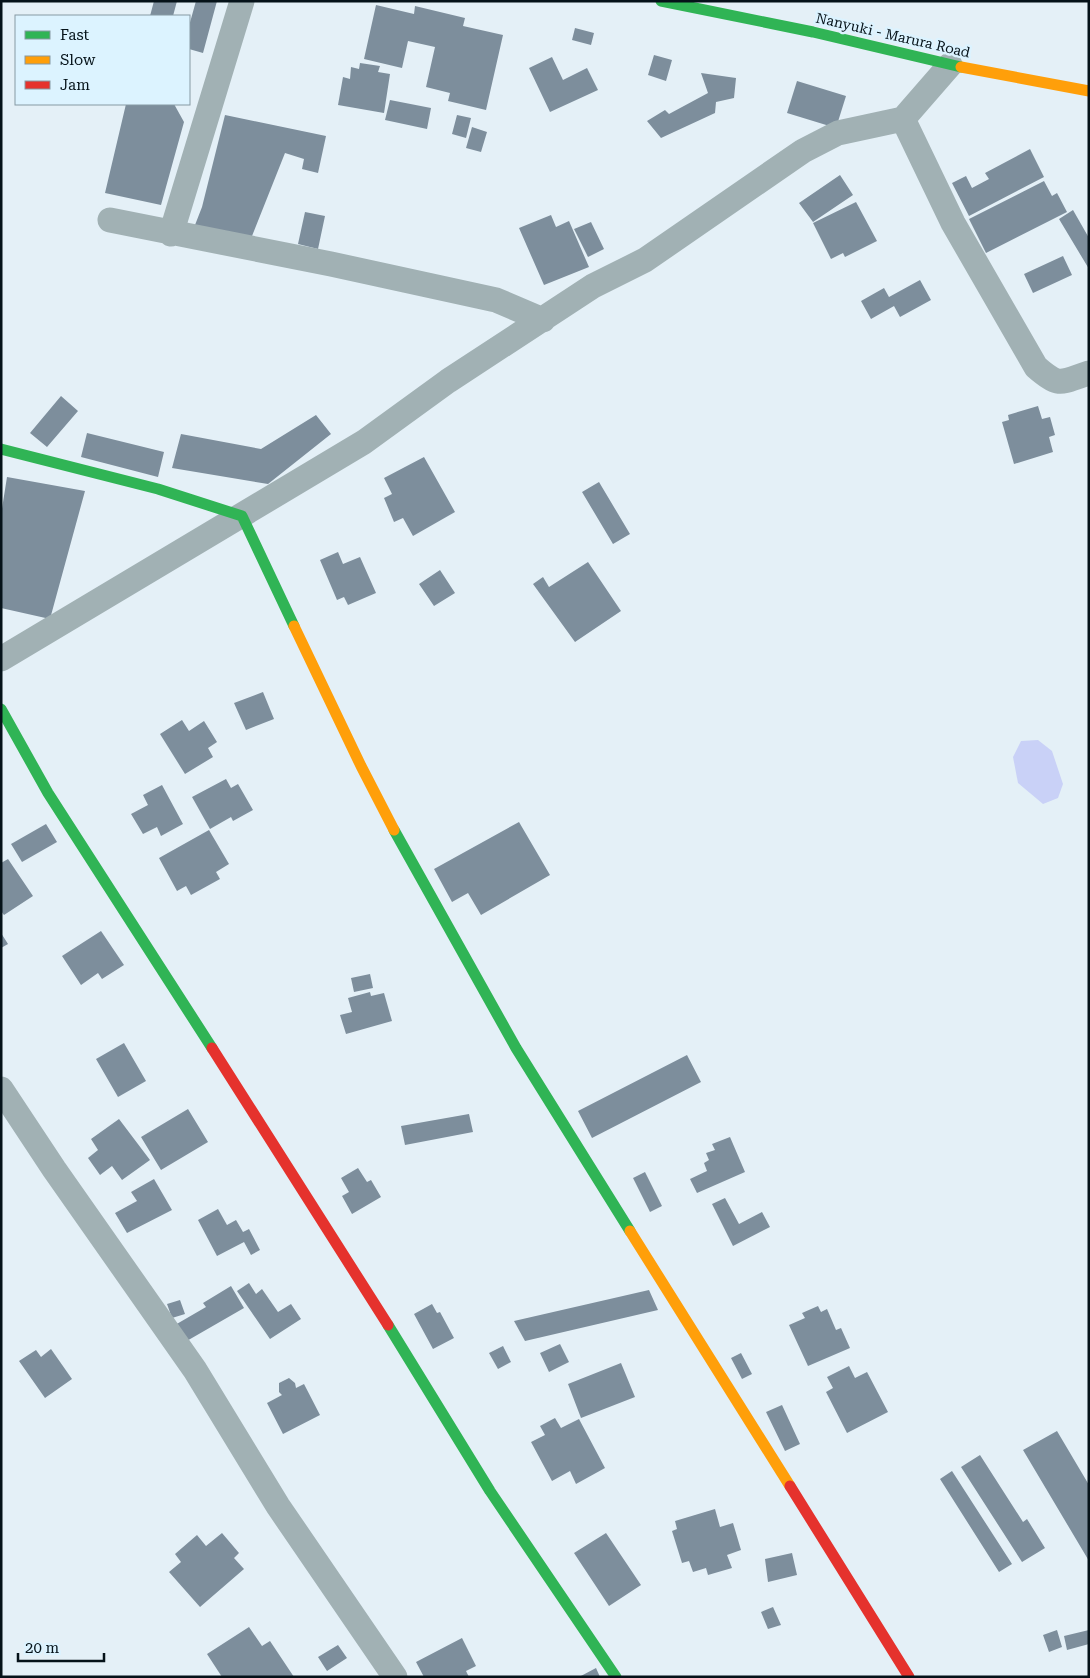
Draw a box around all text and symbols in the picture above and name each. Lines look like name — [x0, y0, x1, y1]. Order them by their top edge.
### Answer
street label: Nanyuki - Marura Road — [814, 9, 972, 61]
legend — [15, 15, 190, 105]
text: Fast — [60, 26, 90, 44]
text: Slow — [60, 51, 96, 69]
text: Jam — [60, 76, 90, 94]
scale bar — [18, 1630, 104, 1662]
text: 20 m — [25, 1639, 60, 1657]

